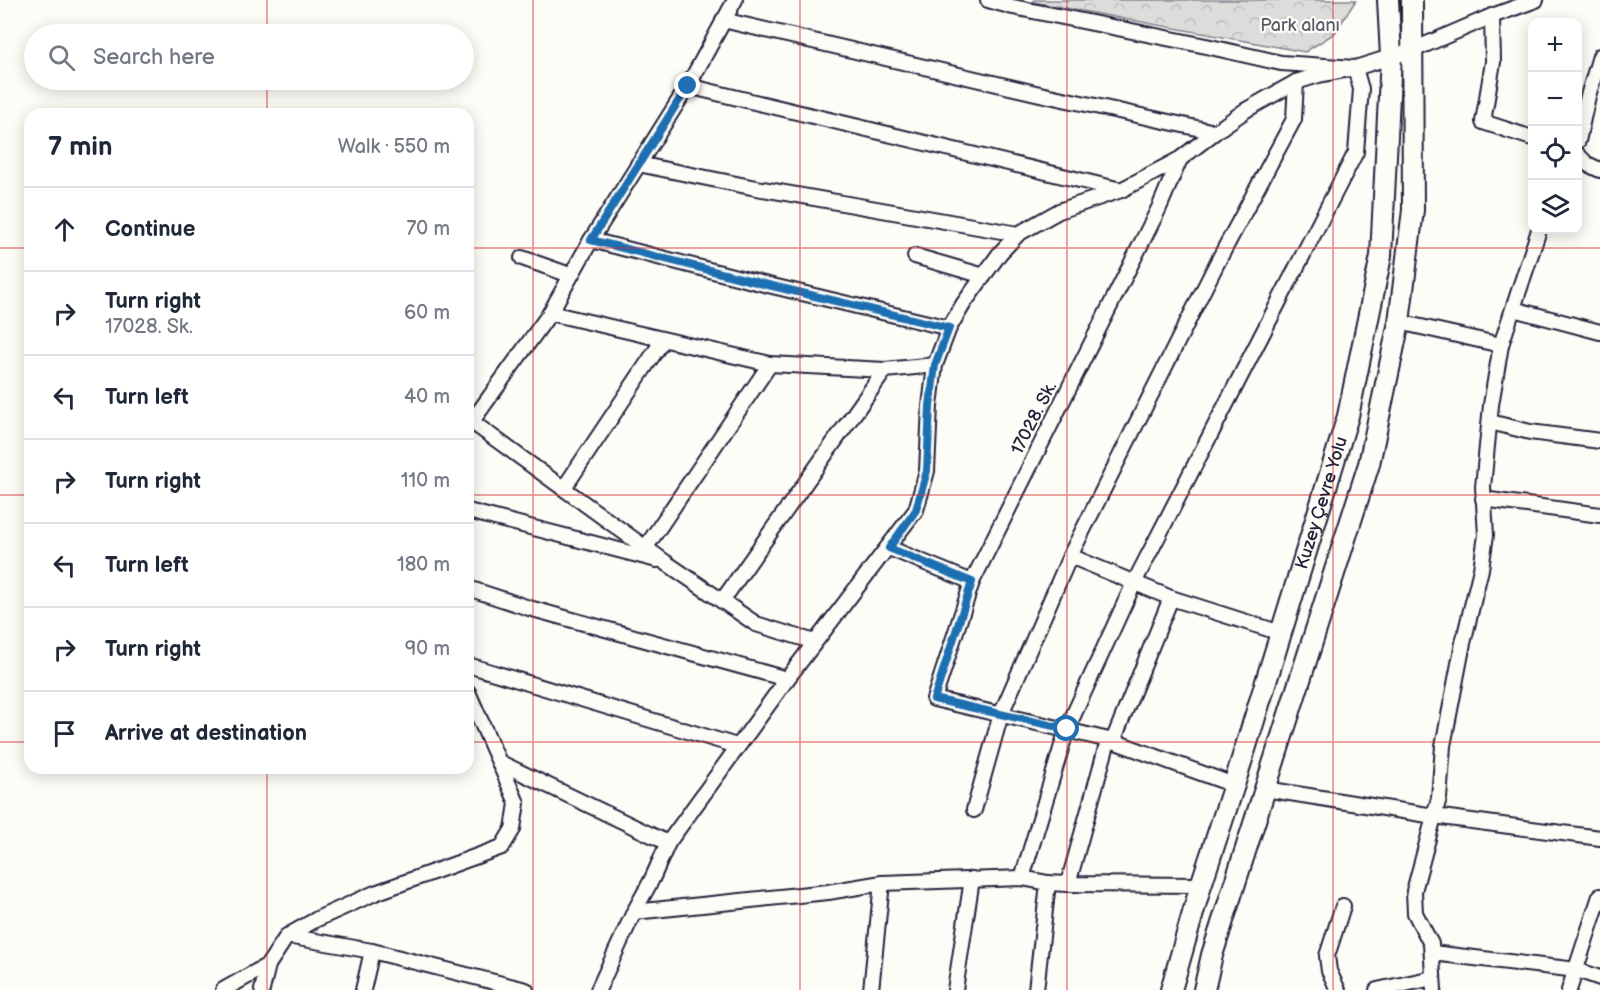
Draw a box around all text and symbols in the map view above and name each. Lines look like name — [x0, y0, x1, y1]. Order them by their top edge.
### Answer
park label: Park alanı — [1260, 15, 1340, 36]
map controls — [1528, 18, 1582, 234]
button: + — [1528, 18, 1582, 72]
search box — [24, 24, 474, 90]
icon: search — [45, 41, 78, 74]
text: Search here — [93, 44, 215, 71]
route end — [674, 72, 700, 98]
button: − — [1528, 72, 1582, 126]
button: locate — [1528, 126, 1582, 180]
text: 7 min — [48, 132, 112, 163]
text: Walk · 550 m — [338, 135, 450, 159]
button: layers — [1528, 180, 1582, 234]
icon: ahead — [48, 213, 81, 246]
text: Continue — [105, 216, 195, 243]
text: 70 m — [406, 217, 450, 241]
text: Turn right — [105, 288, 201, 315]
icon: right — [48, 297, 81, 330]
text: 60 m — [404, 301, 450, 325]
text: 17028. Sk. — [105, 315, 193, 339]
street label: 17028. Sk. — [1007, 378, 1061, 458]
icon: left — [48, 381, 81, 414]
text: Turn left — [105, 384, 189, 411]
text: 40 m — [404, 385, 450, 409]
street label: Kuzey Çevre Yolu — [1291, 434, 1352, 572]
icon: right — [48, 465, 81, 498]
text: Turn right — [105, 468, 201, 495]
text: 110 m — [401, 469, 450, 493]
icon: left — [48, 549, 81, 582]
text: Turn left — [105, 552, 189, 579]
text: 180 m — [397, 553, 450, 577]
icon: right — [48, 633, 81, 666]
text: Turn right — [105, 636, 201, 663]
text: 90 m — [405, 637, 450, 661]
route start — [1053, 715, 1079, 741]
icon: arrive — [48, 717, 81, 750]
text: Arrive at destination — [105, 720, 307, 747]

